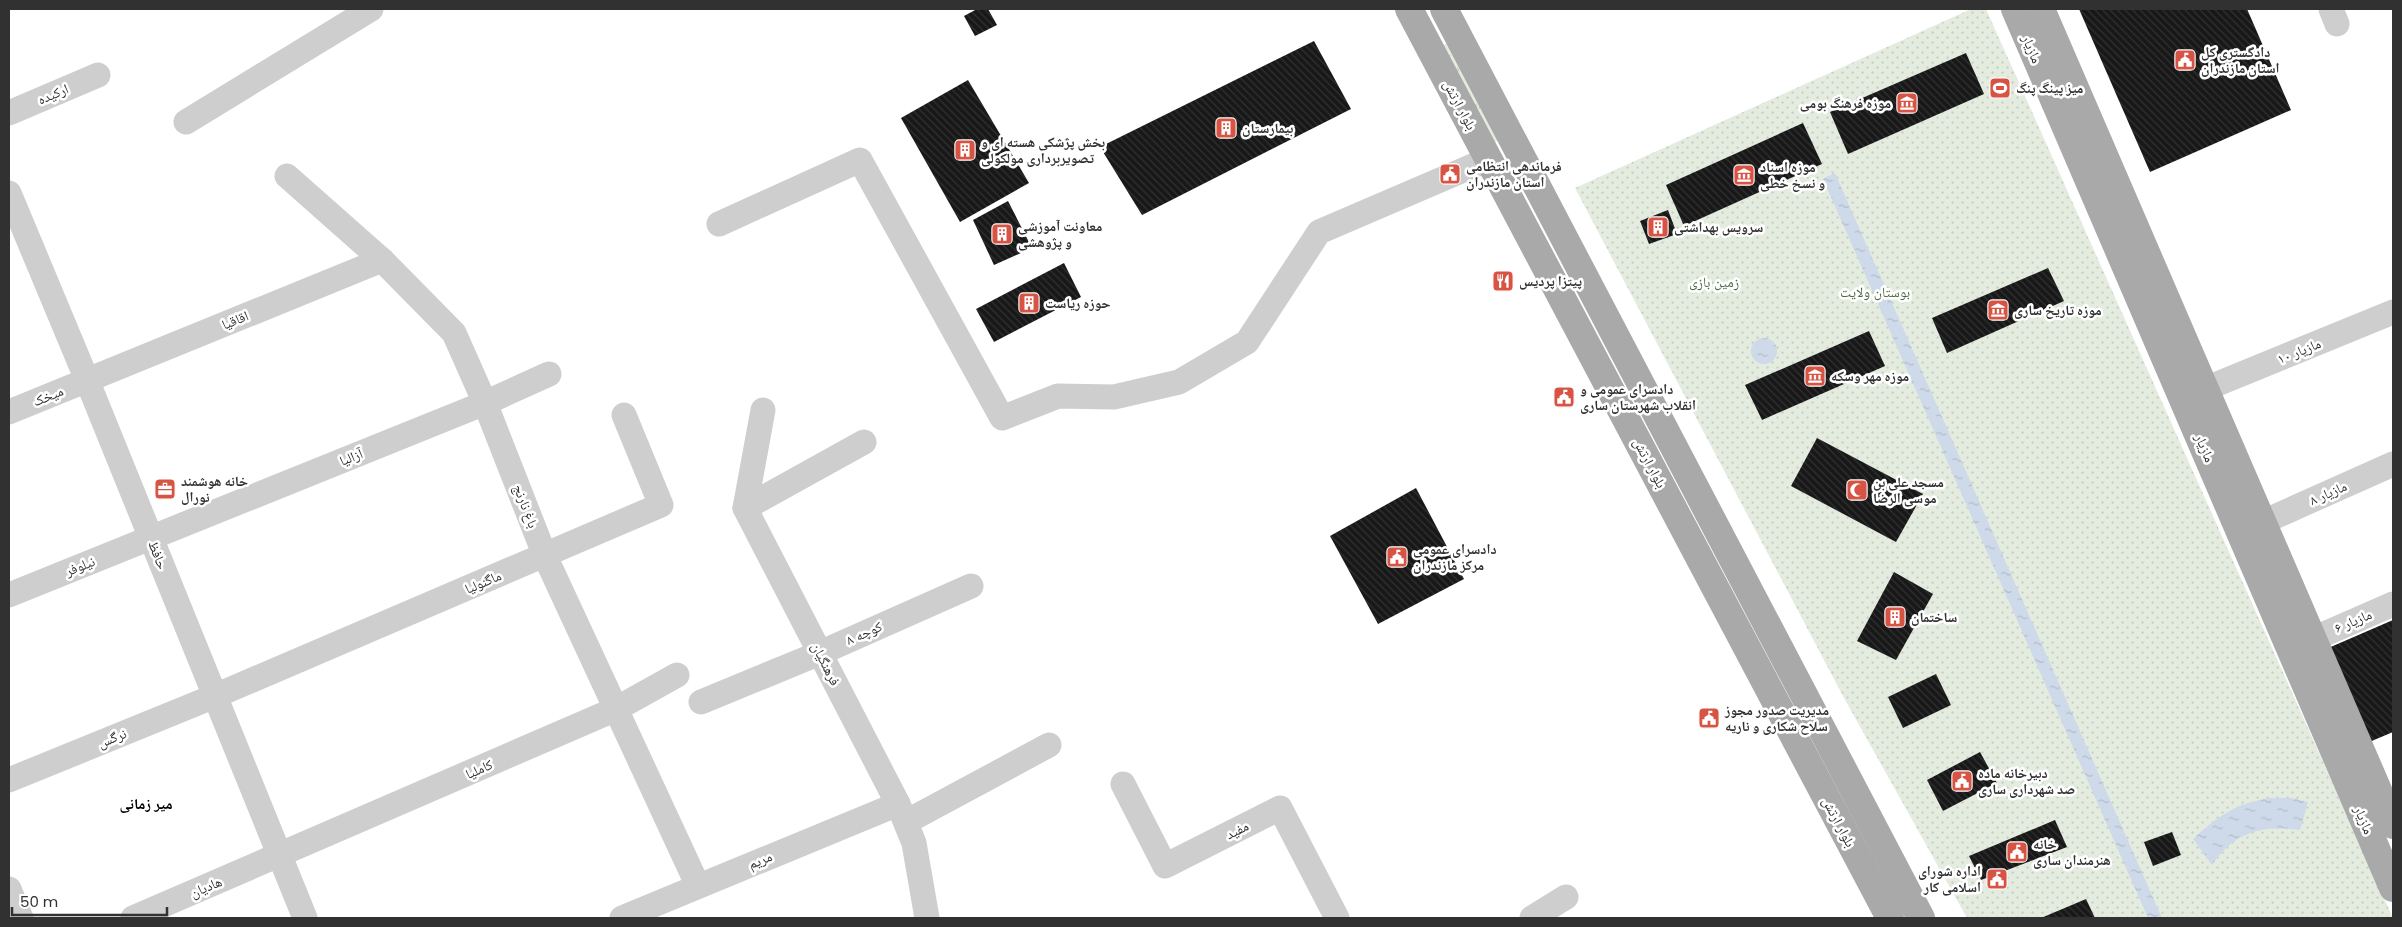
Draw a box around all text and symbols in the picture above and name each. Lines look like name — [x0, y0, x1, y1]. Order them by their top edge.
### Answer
street label: مازیار — [2017, 31, 2047, 66]
place label: دادگستری کل استان مازندران — [2201, 42, 2280, 78]
public building icon: دادگستری کل استان مازندران — [2173, 48, 2197, 72]
street label: بلوار ارتش — [1438, 76, 1482, 134]
sports icon: میز پینگ پنگ — [1988, 76, 2012, 100]
place label: میز پینگ پنگ — [2016, 78, 2083, 98]
street label: ارکیده — [34, 79, 72, 109]
museum icon: موزه فرهنگ بومی — [1895, 91, 1919, 115]
place label: موزه فرهنگ بومی — [1800, 93, 1891, 113]
building icon: بیمارستان — [1214, 116, 1238, 140]
place label: بیمارستان — [1242, 118, 1293, 138]
place label: بخش پژشکی هسته ای و تصویربرداری مولکولی — [981, 132, 1105, 168]
building icon: بخش پژشکی هسته ای و تصویربرداری مولکولی — [953, 138, 977, 162]
place label: فرماندهی انتظامی استان مازندران — [1466, 156, 1562, 192]
place label: موزه اسناد و نسخ خطی — [1760, 157, 1825, 193]
public building icon: فرماندهی انتظامی استان مازندران — [1438, 162, 1462, 186]
museum icon: موزه اسناد و نسخ خطی — [1732, 163, 1756, 187]
building icon: سرویس بهداشتی — [1646, 215, 1670, 239]
place label: معاونت آموزشی و پژوهشی — [1018, 216, 1102, 252]
place label: سرویس بهداشتی — [1674, 217, 1763, 237]
building icon: معاونت آموزشی و پژوهشی — [990, 222, 1014, 246]
restaurant icon: پیتزا پردیس — [1491, 269, 1515, 293]
place label: پیتزا پردیس — [1519, 271, 1582, 291]
park label: زمین بازی — [1689, 272, 1739, 292]
park label: بوستان ولایت — [1840, 282, 1910, 302]
building icon: حوزه ریاست — [1017, 291, 1041, 315]
place label: حوزه ریاست — [1045, 293, 1110, 313]
museum icon: موزه تاریخ ساری — [1986, 298, 2010, 322]
place label: موزه تاریخ ساری — [2014, 300, 2102, 320]
street label: اقاقیا — [219, 306, 251, 334]
street label: مازیار ١٠ — [2274, 333, 2324, 369]
museum icon: موزه مهر وسکه — [1803, 364, 1827, 388]
place label: موزه مهر وسکه — [1831, 366, 1909, 386]
place label: دادسرای عمومی و انقلاب شهرستان ساری — [1580, 379, 1696, 415]
street label: میخک — [30, 381, 66, 411]
public building icon: دادسرای عمومی و انقلاب شهرستان ساری — [1552, 385, 1576, 409]
street label: مازیار — [2190, 430, 2220, 465]
street label: بلوار ارتش — [1628, 434, 1672, 492]
street label: آزالیا — [336, 443, 366, 471]
place label: خانه هوشمند نورال — [181, 471, 248, 507]
place label: مسجد علی بن موسی الرضا — [1873, 472, 1944, 508]
street label: مازیار ٨ — [2306, 476, 2350, 510]
office icon: خانه هوشمند نورال — [153, 477, 177, 501]
mosque icon: مسجد علی بن موسی الرضا — [1845, 478, 1869, 502]
street label: باغ نارنج — [509, 481, 544, 531]
street label: حافظ — [143, 538, 173, 572]
place label: دادسرای عمومی مرکز مازندران — [1413, 539, 1496, 575]
public building icon: دادسرای عمومی مرکز مازندران — [1385, 545, 1409, 569]
street label: نیلوفر — [61, 551, 98, 581]
street label: ماگنولیا — [462, 565, 504, 599]
street label: مازیار ۶ — [2331, 604, 2375, 638]
building icon: ساختمان — [1883, 605, 1907, 629]
place label: ساختمان — [1911, 607, 1957, 627]
street label: کوچه ۸ — [843, 616, 885, 650]
street label: فرهنگیان — [807, 639, 845, 689]
place label: مدیریت صدور مجوز سلاح شکاری و ناریه — [1724, 700, 1829, 736]
public building icon: مدیریت صدور مجوز سلاح شکاری و ناریه — [1697, 706, 1721, 730]
street label: نرگس — [95, 723, 130, 753]
street label: کاملیا — [462, 754, 496, 784]
place label: دبیرخانه ماده صد شهرداری ساری — [1978, 763, 2075, 799]
public building icon: دبیرخانه ماده صد شهرداری ساری — [1950, 769, 1974, 793]
district label: میر زمانی — [119, 793, 173, 814]
street label: بلوار ارتش — [1817, 793, 1861, 851]
street label: مازیار — [2349, 802, 2379, 837]
street label: مفید — [1222, 816, 1252, 844]
place label: خانه هنرمندان ساری — [2033, 834, 2111, 870]
public building icon: خانه هنرمندان ساری — [2005, 840, 2029, 864]
street label: مریم — [745, 846, 775, 874]
place label: اداره شورای اسلامی کار — [1918, 861, 1981, 897]
public building icon: اداره شورای اسلامی کار — [1985, 867, 2009, 891]
street label: هادیان — [187, 871, 225, 903]
scale bar — [12, 884, 168, 916]
text: 50 m — [20, 891, 58, 912]

